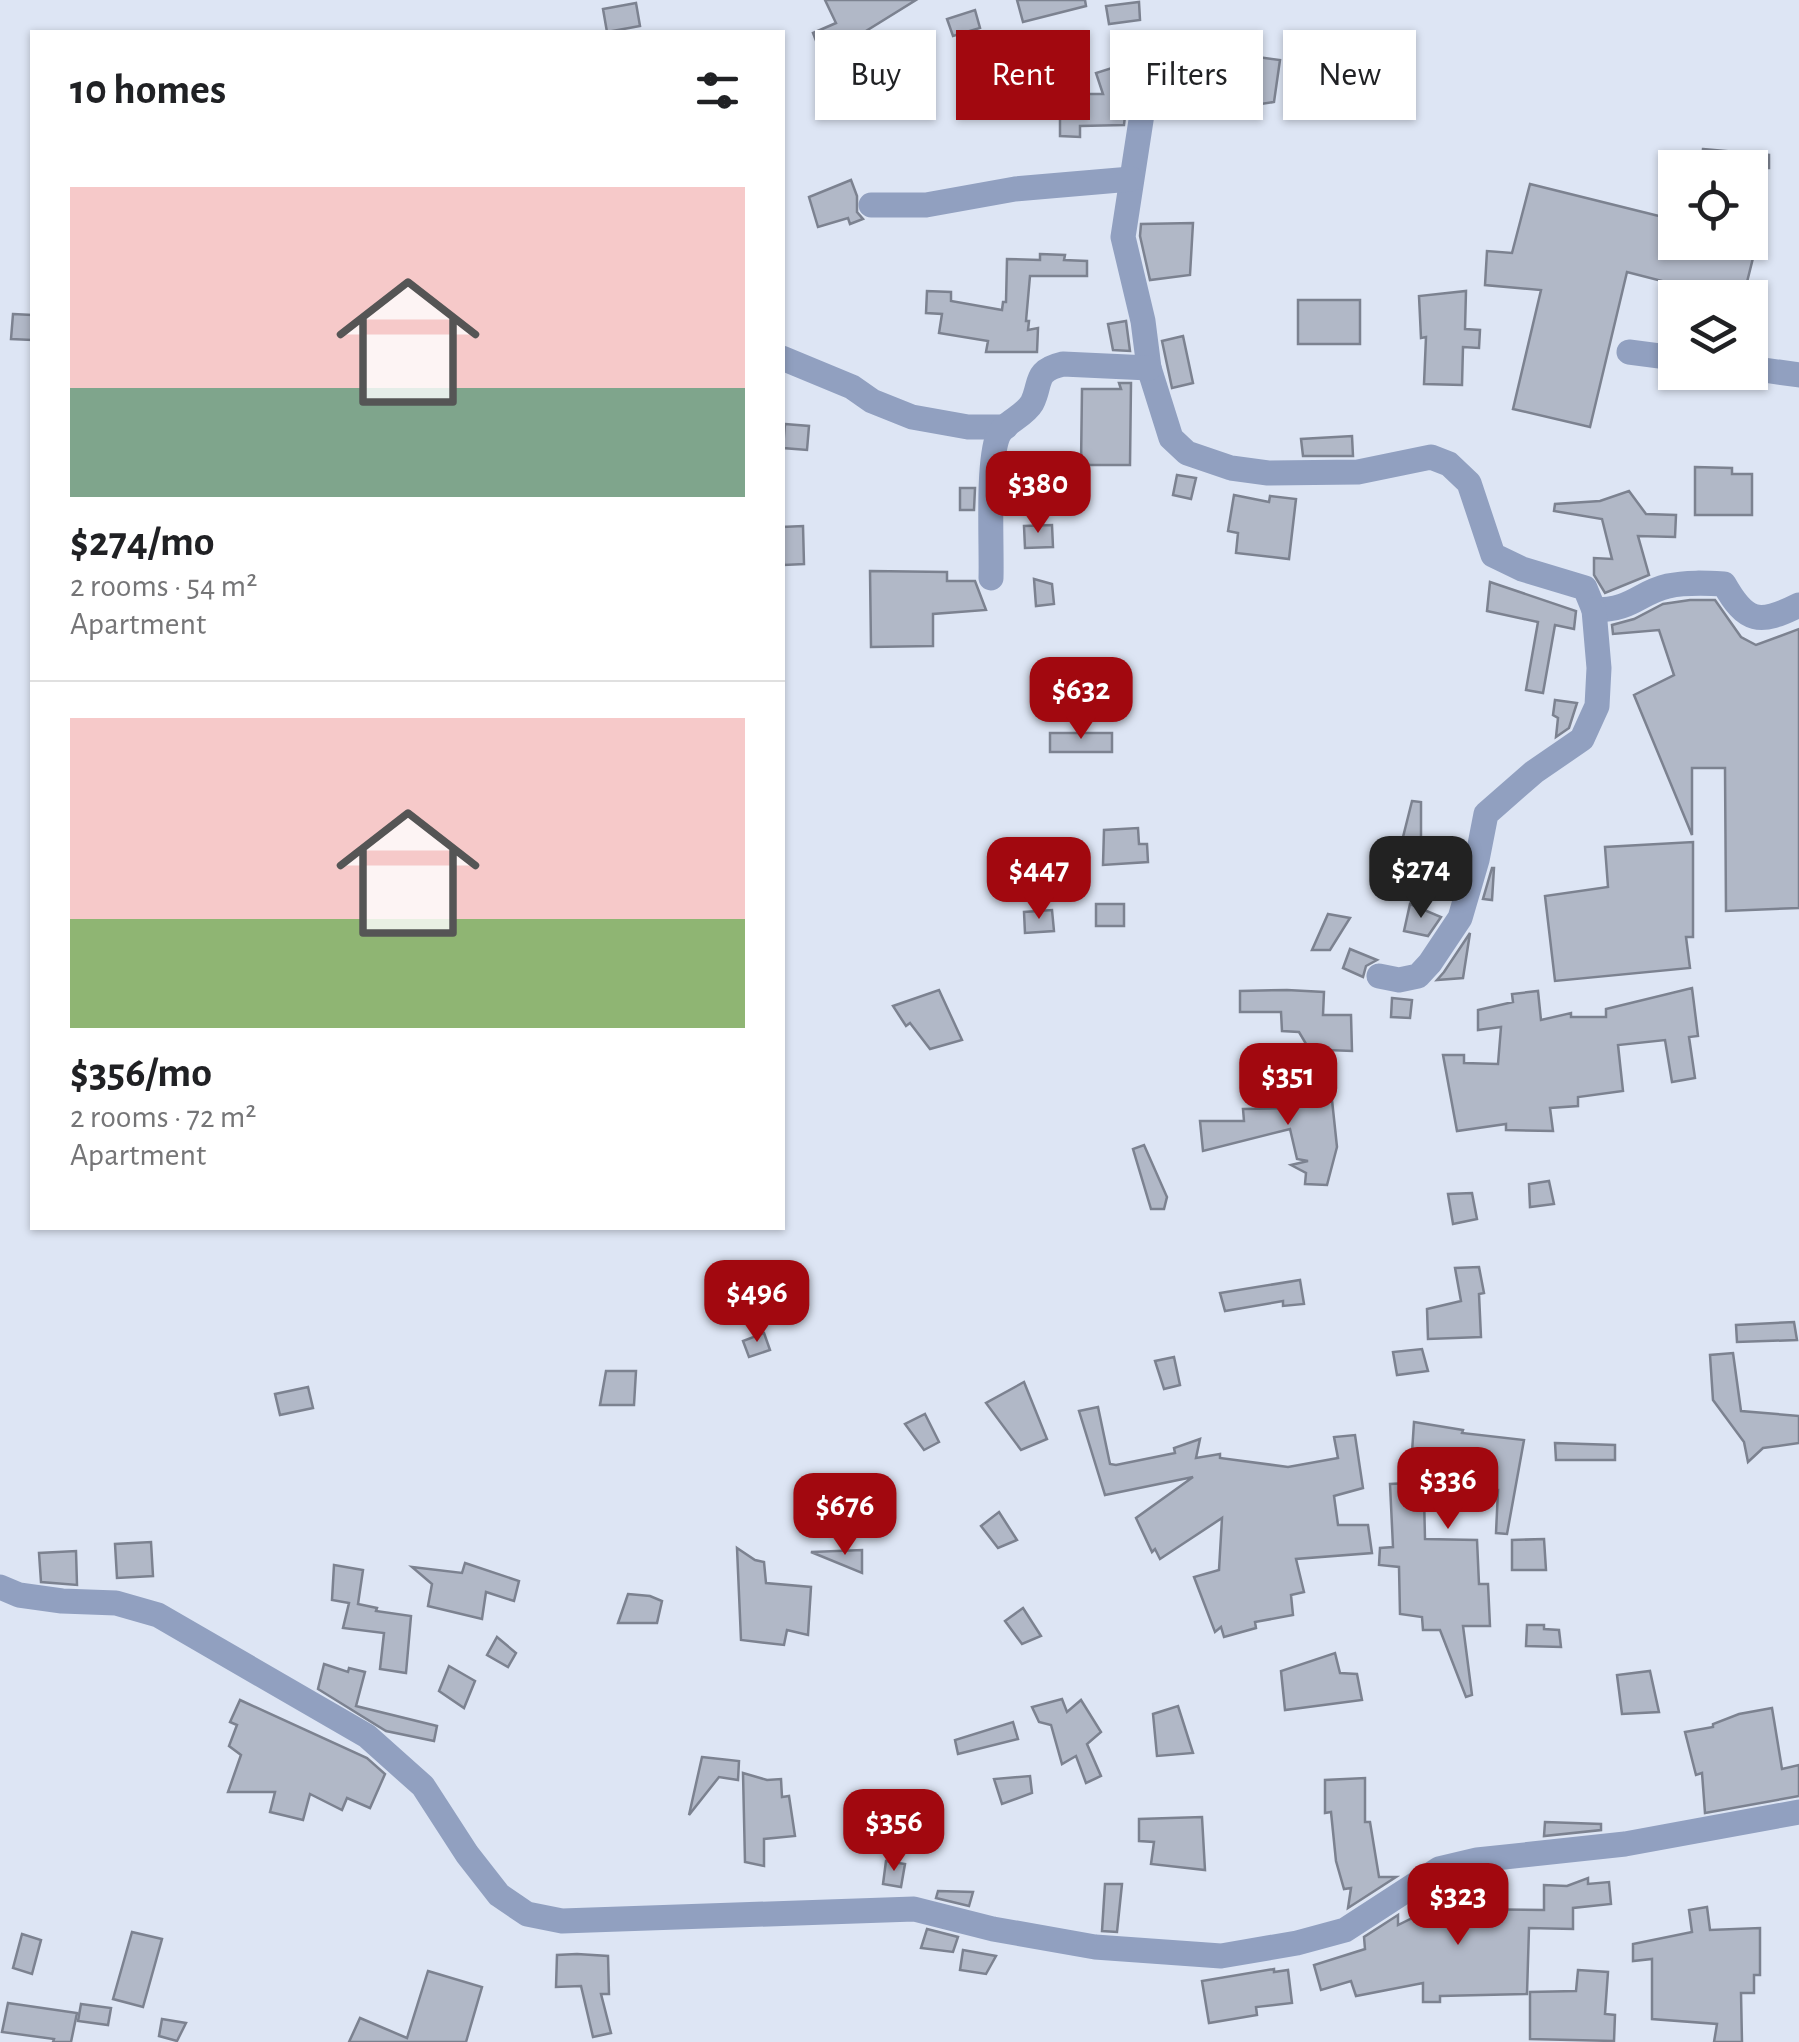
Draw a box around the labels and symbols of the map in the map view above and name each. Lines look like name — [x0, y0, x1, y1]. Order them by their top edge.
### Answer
pin: $380 — [979, 451, 1097, 536]
pin: $632 — [1022, 657, 1140, 742]
pin: $274 — [1362, 836, 1480, 921]
pin: $447 — [980, 837, 1098, 922]
pin: $351 — [1229, 1043, 1347, 1128]
pin: $496 — [698, 1260, 816, 1345]
pin: $336 — [1389, 1447, 1507, 1532]
pin: $676 — [786, 1473, 904, 1558]
pin: $356 — [835, 1789, 953, 1874]
pin: $323 — [1399, 1863, 1517, 1948]

